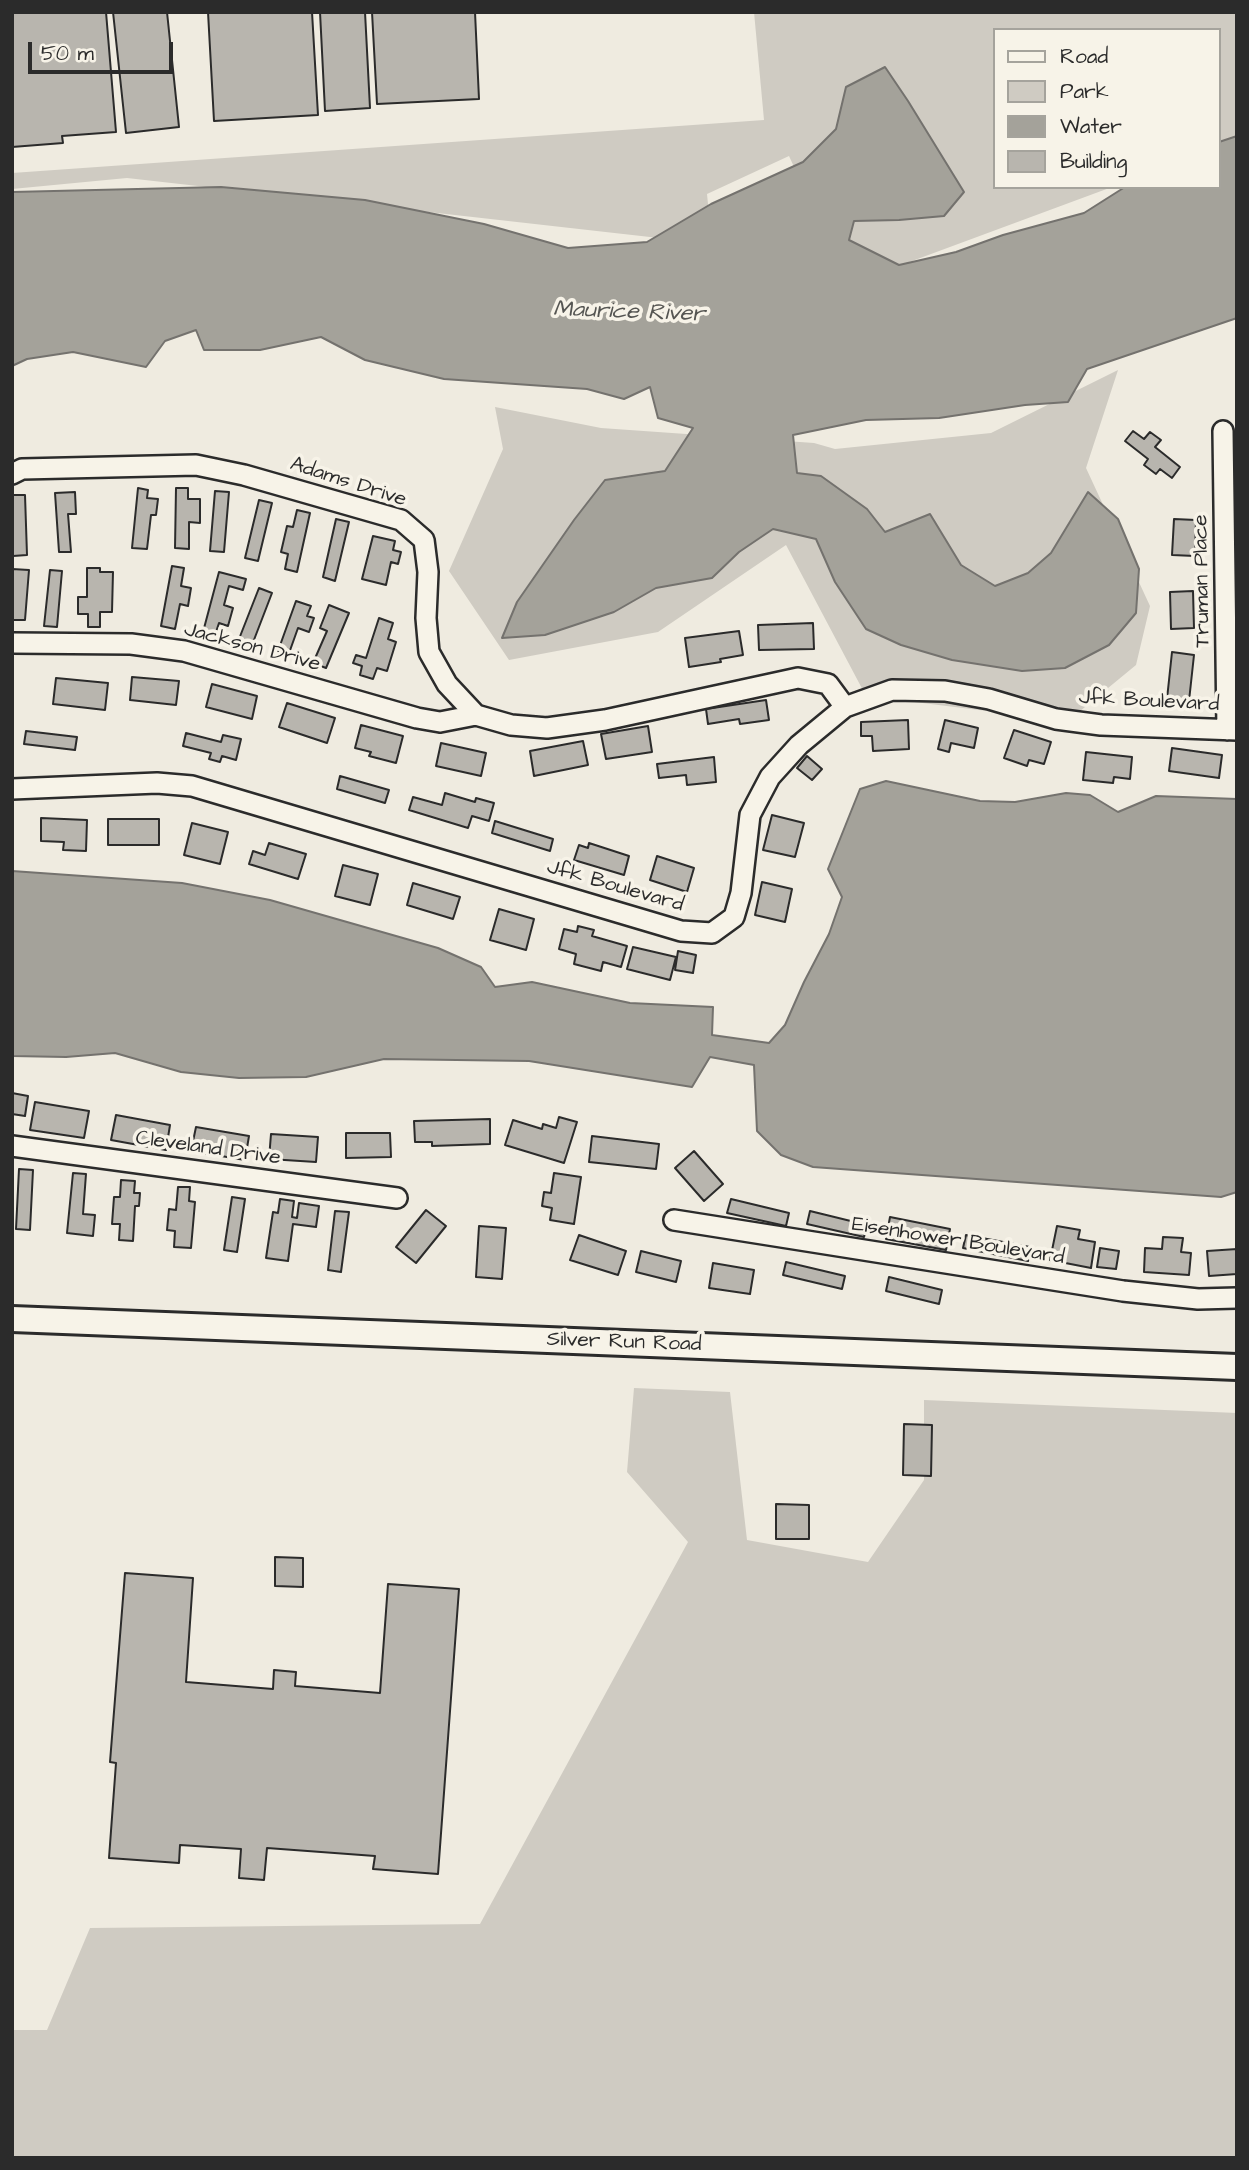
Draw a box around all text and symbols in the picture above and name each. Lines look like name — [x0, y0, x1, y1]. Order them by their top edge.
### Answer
scale bar — [32, 28, 177, 72]
legend — [993, 28, 1221, 189]
text: 50 m — [41, 39, 94, 68]
text: Road — [1060, 42, 1108, 71]
text: Park — [1060, 77, 1109, 106]
text: Water — [1060, 112, 1122, 141]
text: Building — [1060, 147, 1127, 176]
water label: Maurice River — [553, 297, 705, 329]
street label: Adams Drive — [287, 452, 409, 514]
street label: Truman Place — [1189, 514, 1217, 648]
street label: Jackson Drive — [181, 618, 323, 678]
street label: Jfk Boulevard — [1078, 686, 1220, 718]
street label: Jfk Boulevard — [544, 855, 686, 919]
street label: Cleveland Drive — [134, 1126, 282, 1172]
street label: Eisenhower Boulevard — [850, 1213, 1066, 1271]
street label: Silver Run Road — [546, 1328, 702, 1358]

